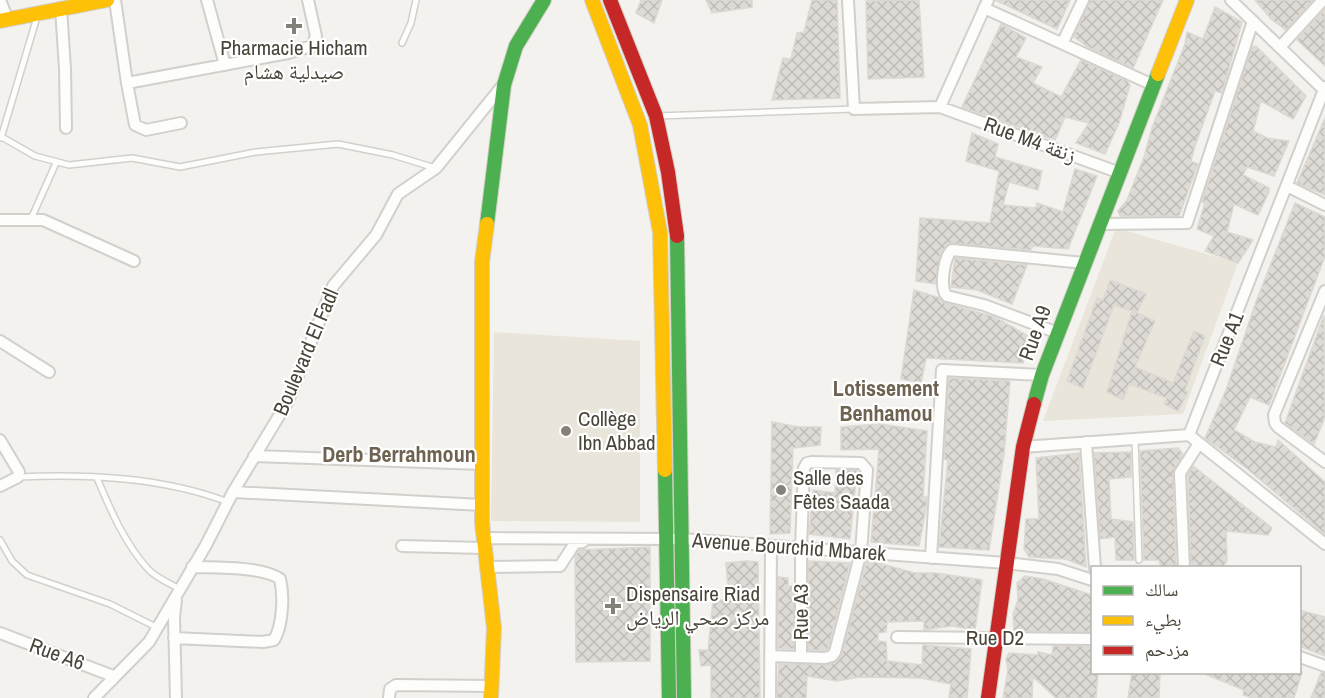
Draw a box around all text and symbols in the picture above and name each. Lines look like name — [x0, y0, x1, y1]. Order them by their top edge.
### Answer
marker: Pharmacie Hicham صيدلية هشام — [287, 19, 301, 33]
place label: Pharmacie Hicham صيدلية هشام — [220, 33, 368, 86]
street label: Rue M4 زنقة — [980, 109, 1081, 170]
street label: Boulevard El Fadl — [266, 284, 345, 420]
street label: Rue A9 — [1011, 301, 1058, 364]
street label: Rue A1 — [1203, 307, 1251, 370]
district label: Lotissement Benhamou — [833, 373, 939, 428]
place label: Collège Ibn Abbad — [578, 404, 656, 457]
marker: Collège Ibn Abbad — [559, 424, 573, 438]
district label: Derb Berrahmoun — [322, 439, 476, 469]
place label: Salle des Fêtes Saada — [793, 463, 890, 516]
marker: Salle des Fêtes Saada — [774, 483, 788, 497]
street label: Avenue Bourchid Mbarek — [690, 525, 887, 568]
legend — [1091, 566, 1301, 674]
text: سالك — [1145, 577, 1178, 602]
place label: Dispensaire Riad مركز صحي الرياض — [626, 579, 769, 634]
street label: Rue A3 — [786, 584, 815, 640]
marker: Dispensaire Riad مركز صحي الرياض — [604, 597, 622, 615]
text: بطيء — [1145, 607, 1182, 635]
street label: Rue D2 — [966, 623, 1024, 652]
street label: Rue A6 — [26, 630, 89, 677]
text: مزدحم — [1145, 637, 1189, 662]

